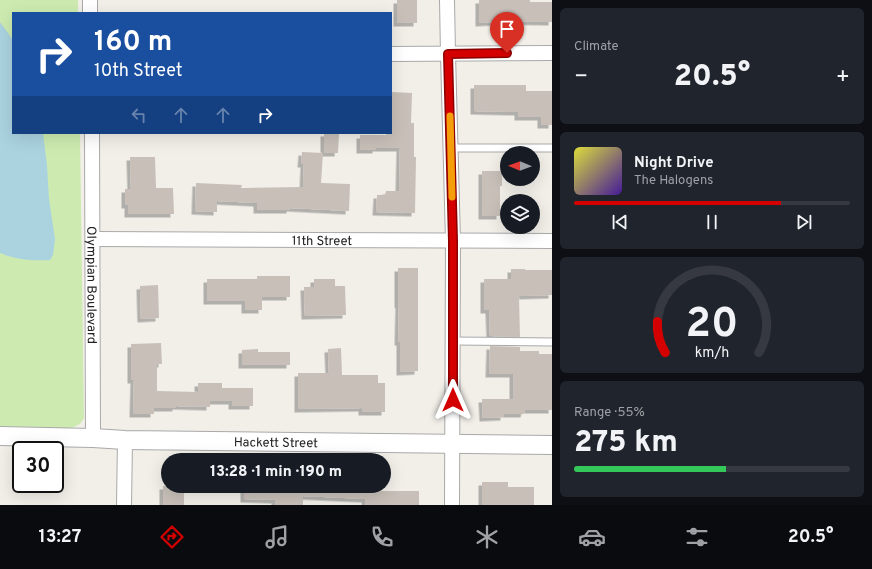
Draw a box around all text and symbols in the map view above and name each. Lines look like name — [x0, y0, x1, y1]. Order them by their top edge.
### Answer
pin — [490, 12, 524, 53]
icon: arrive — [496, 18, 518, 40]
text: 160 m — [94, 25, 172, 61]
icon: right — [28, 28, 80, 80]
text: Climate — [574, 39, 619, 55]
text: 20.5° — [674, 59, 750, 96]
text: 10th Street — [94, 60, 183, 83]
text: − — [574, 64, 588, 91]
text: + — [836, 64, 850, 91]
icon: left — [128, 104, 150, 126]
icon: ahead — [170, 104, 192, 126]
icon: ahead — [212, 104, 234, 126]
icon: right — [254, 104, 276, 126]
north arrow — [500, 146, 540, 186]
map controls — [500, 146, 540, 234]
text: Night Drive — [634, 154, 714, 173]
text: The Halogens — [634, 173, 713, 189]
button: layers — [500, 194, 540, 234]
icon: previous — [609, 211, 631, 233]
icon: pause — [701, 211, 723, 233]
icon: next — [793, 211, 815, 233]
street label: Olympian Boulevard — [82, 226, 99, 344]
street label: 11th Street — [292, 234, 352, 250]
text: 20 — [686, 298, 738, 351]
text: km/h — [695, 343, 729, 361]
position arrow — [432, 379, 474, 421]
text: Range · 55% — [574, 405, 645, 421]
text: 275 km — [574, 425, 678, 462]
street label: Hackett Street — [234, 435, 318, 452]
speed limit sign: 30 — [12, 441, 64, 493]
text: 13:28 · 1 min · 190 m — [210, 463, 342, 482]
icon: directions — [158, 523, 186, 551]
icon: music — [263, 523, 291, 551]
icon: phone — [368, 523, 396, 551]
icon: climate — [473, 523, 501, 551]
icon: car — [578, 523, 606, 551]
icon: filters — [683, 523, 711, 551]
text: 13:27 — [38, 526, 81, 549]
text: 20.5° — [788, 526, 833, 549]

